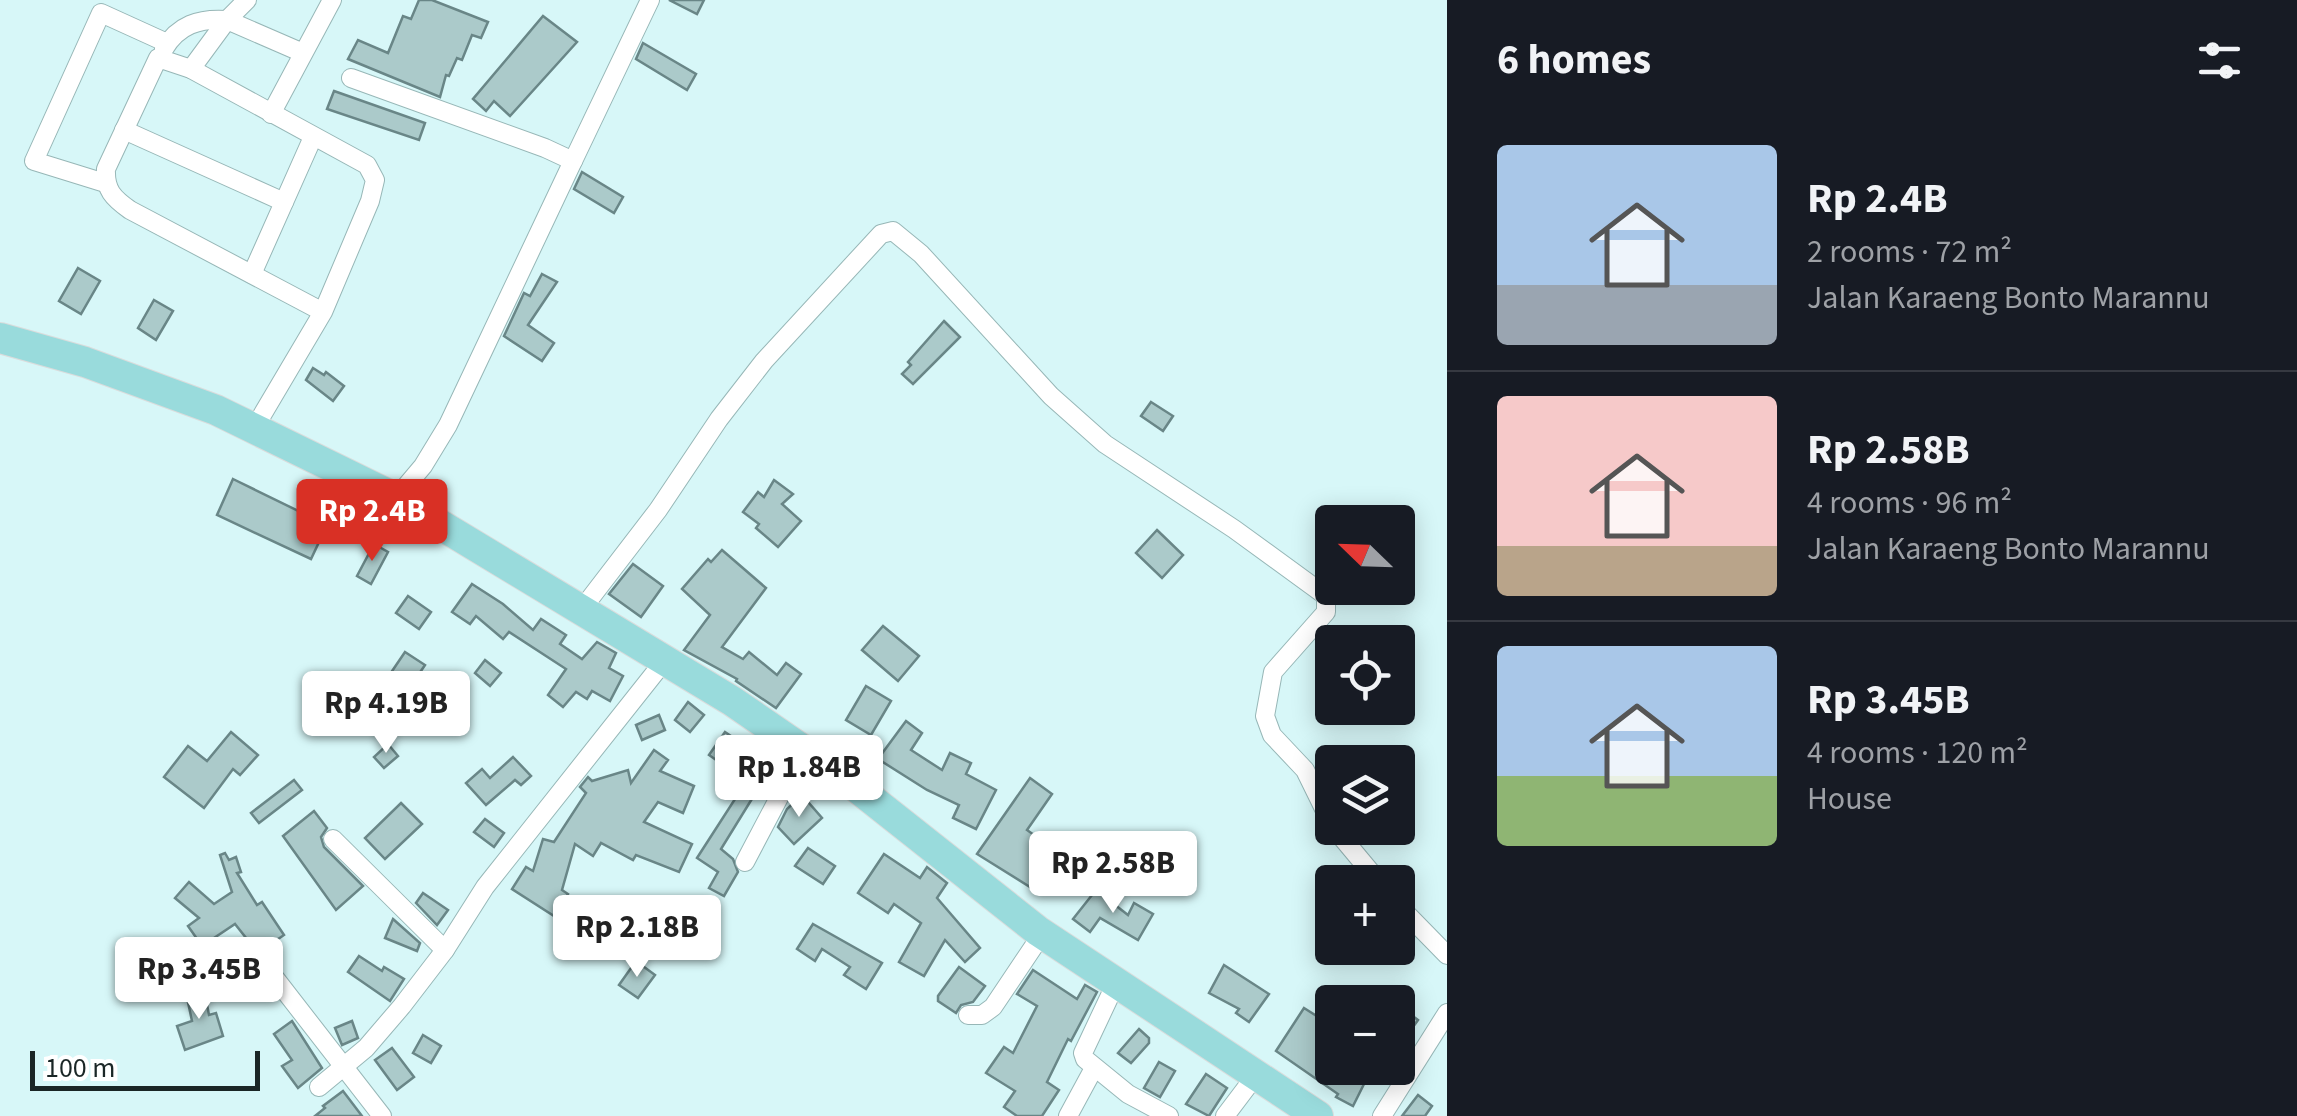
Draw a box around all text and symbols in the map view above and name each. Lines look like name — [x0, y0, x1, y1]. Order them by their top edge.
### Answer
text: 6 homes — [1497, 30, 1651, 90]
icon: filters — [2192, 33, 2247, 88]
text: Rp 2.4B — [1807, 169, 1948, 229]
icon: home — [1577, 185, 1697, 305]
text: 2 rooms · 72 m² — [1807, 229, 2012, 275]
text: Jalan Karaeng Bonto Marannu — [1807, 275, 2210, 321]
text: Rp 2.58B — [1807, 420, 1970, 480]
icon: home — [1577, 436, 1697, 556]
pin: Rp 2.4B — [280, 479, 464, 564]
text: 4 rooms · 96 m² — [1807, 480, 2012, 526]
text: Rp 2.4B — [318, 488, 426, 534]
north arrow — [1315, 505, 1415, 605]
map controls — [1315, 505, 1415, 1085]
text: Jalan Karaeng Bonto Marannu — [1807, 526, 2210, 572]
button: locate — [1315, 625, 1415, 725]
text: Rp 3.45B — [1807, 670, 1970, 730]
pin: Rp 4.19B — [283, 671, 489, 756]
text: Rp 4.19B — [324, 680, 448, 726]
icon: home — [1577, 686, 1697, 806]
text: 4 rooms · 120 m² — [1807, 730, 2028, 776]
pin: Rp 1.84B — [696, 735, 902, 820]
text: Rp 1.84B — [737, 744, 861, 790]
button: layers — [1315, 745, 1415, 845]
text: House — [1807, 776, 1892, 822]
pin: Rp 2.58B — [1010, 831, 1216, 916]
text: Rp 2.58B — [1051, 840, 1175, 886]
button: + — [1315, 865, 1415, 965]
pin: Rp 2.18B — [534, 895, 740, 980]
text: Rp 2.18B — [575, 904, 699, 950]
pin: Rp 3.45B — [96, 937, 302, 1022]
text: Rp 3.45B — [137, 946, 261, 992]
button: − — [1315, 985, 1415, 1085]
scale bar — [30, 1046, 260, 1090]
text: 100 m — [45, 1048, 116, 1088]

